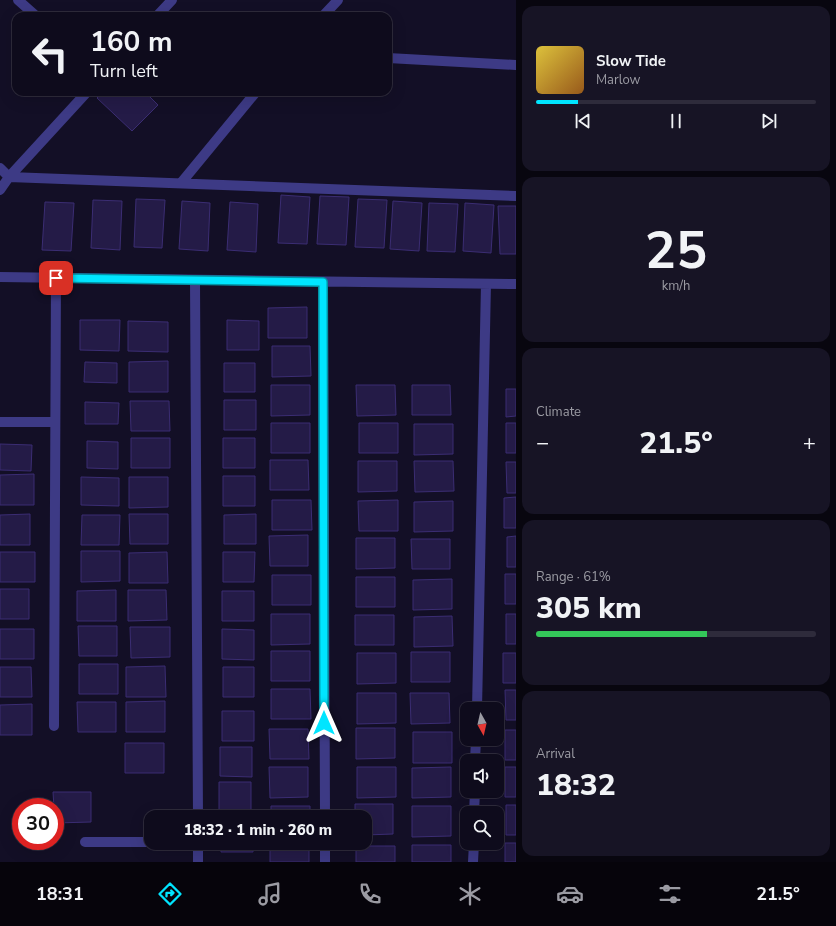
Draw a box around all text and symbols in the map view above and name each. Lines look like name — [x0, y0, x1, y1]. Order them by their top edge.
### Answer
text: 160 m — [90, 23, 173, 61]
icon: left — [24, 28, 76, 80]
text: Slow Tide — [596, 51, 666, 71]
text: Turn left — [90, 59, 158, 83]
text: Marlow — [596, 71, 641, 89]
icon: previous — [572, 110, 594, 132]
icon: pause — [665, 110, 687, 132]
icon: next — [758, 110, 780, 132]
text: 25 — [645, 215, 707, 286]
pin — [39, 261, 73, 295]
icon: arrive — [45, 267, 67, 289]
text: km/h — [662, 277, 690, 295]
text: Climate — [536, 403, 581, 421]
text: 21.5° — [639, 423, 713, 464]
text: − — [536, 428, 549, 458]
text: + — [803, 428, 816, 458]
text: Range · 61% — [536, 568, 611, 586]
text: 305 km — [536, 588, 642, 629]
position arrow — [303, 702, 345, 744]
north arrow — [460, 702, 504, 746]
map controls — [460, 702, 504, 850]
text: Arrival — [536, 745, 575, 763]
button: sound — [460, 754, 504, 798]
text: 18:32 — [536, 765, 616, 806]
speed limit sign: 30 — [12, 798, 64, 850]
button: search — [460, 806, 504, 850]
text: 18:32 · 1 min · 260 m — [184, 820, 332, 840]
icon: directions — [156, 880, 184, 908]
icon: music — [256, 880, 284, 908]
icon: phone — [356, 880, 384, 908]
icon: climate — [456, 880, 484, 908]
icon: car — [556, 880, 584, 908]
icon: filters — [656, 880, 684, 908]
text: 18:31 — [36, 882, 84, 906]
text: 21.5° — [756, 882, 800, 906]

